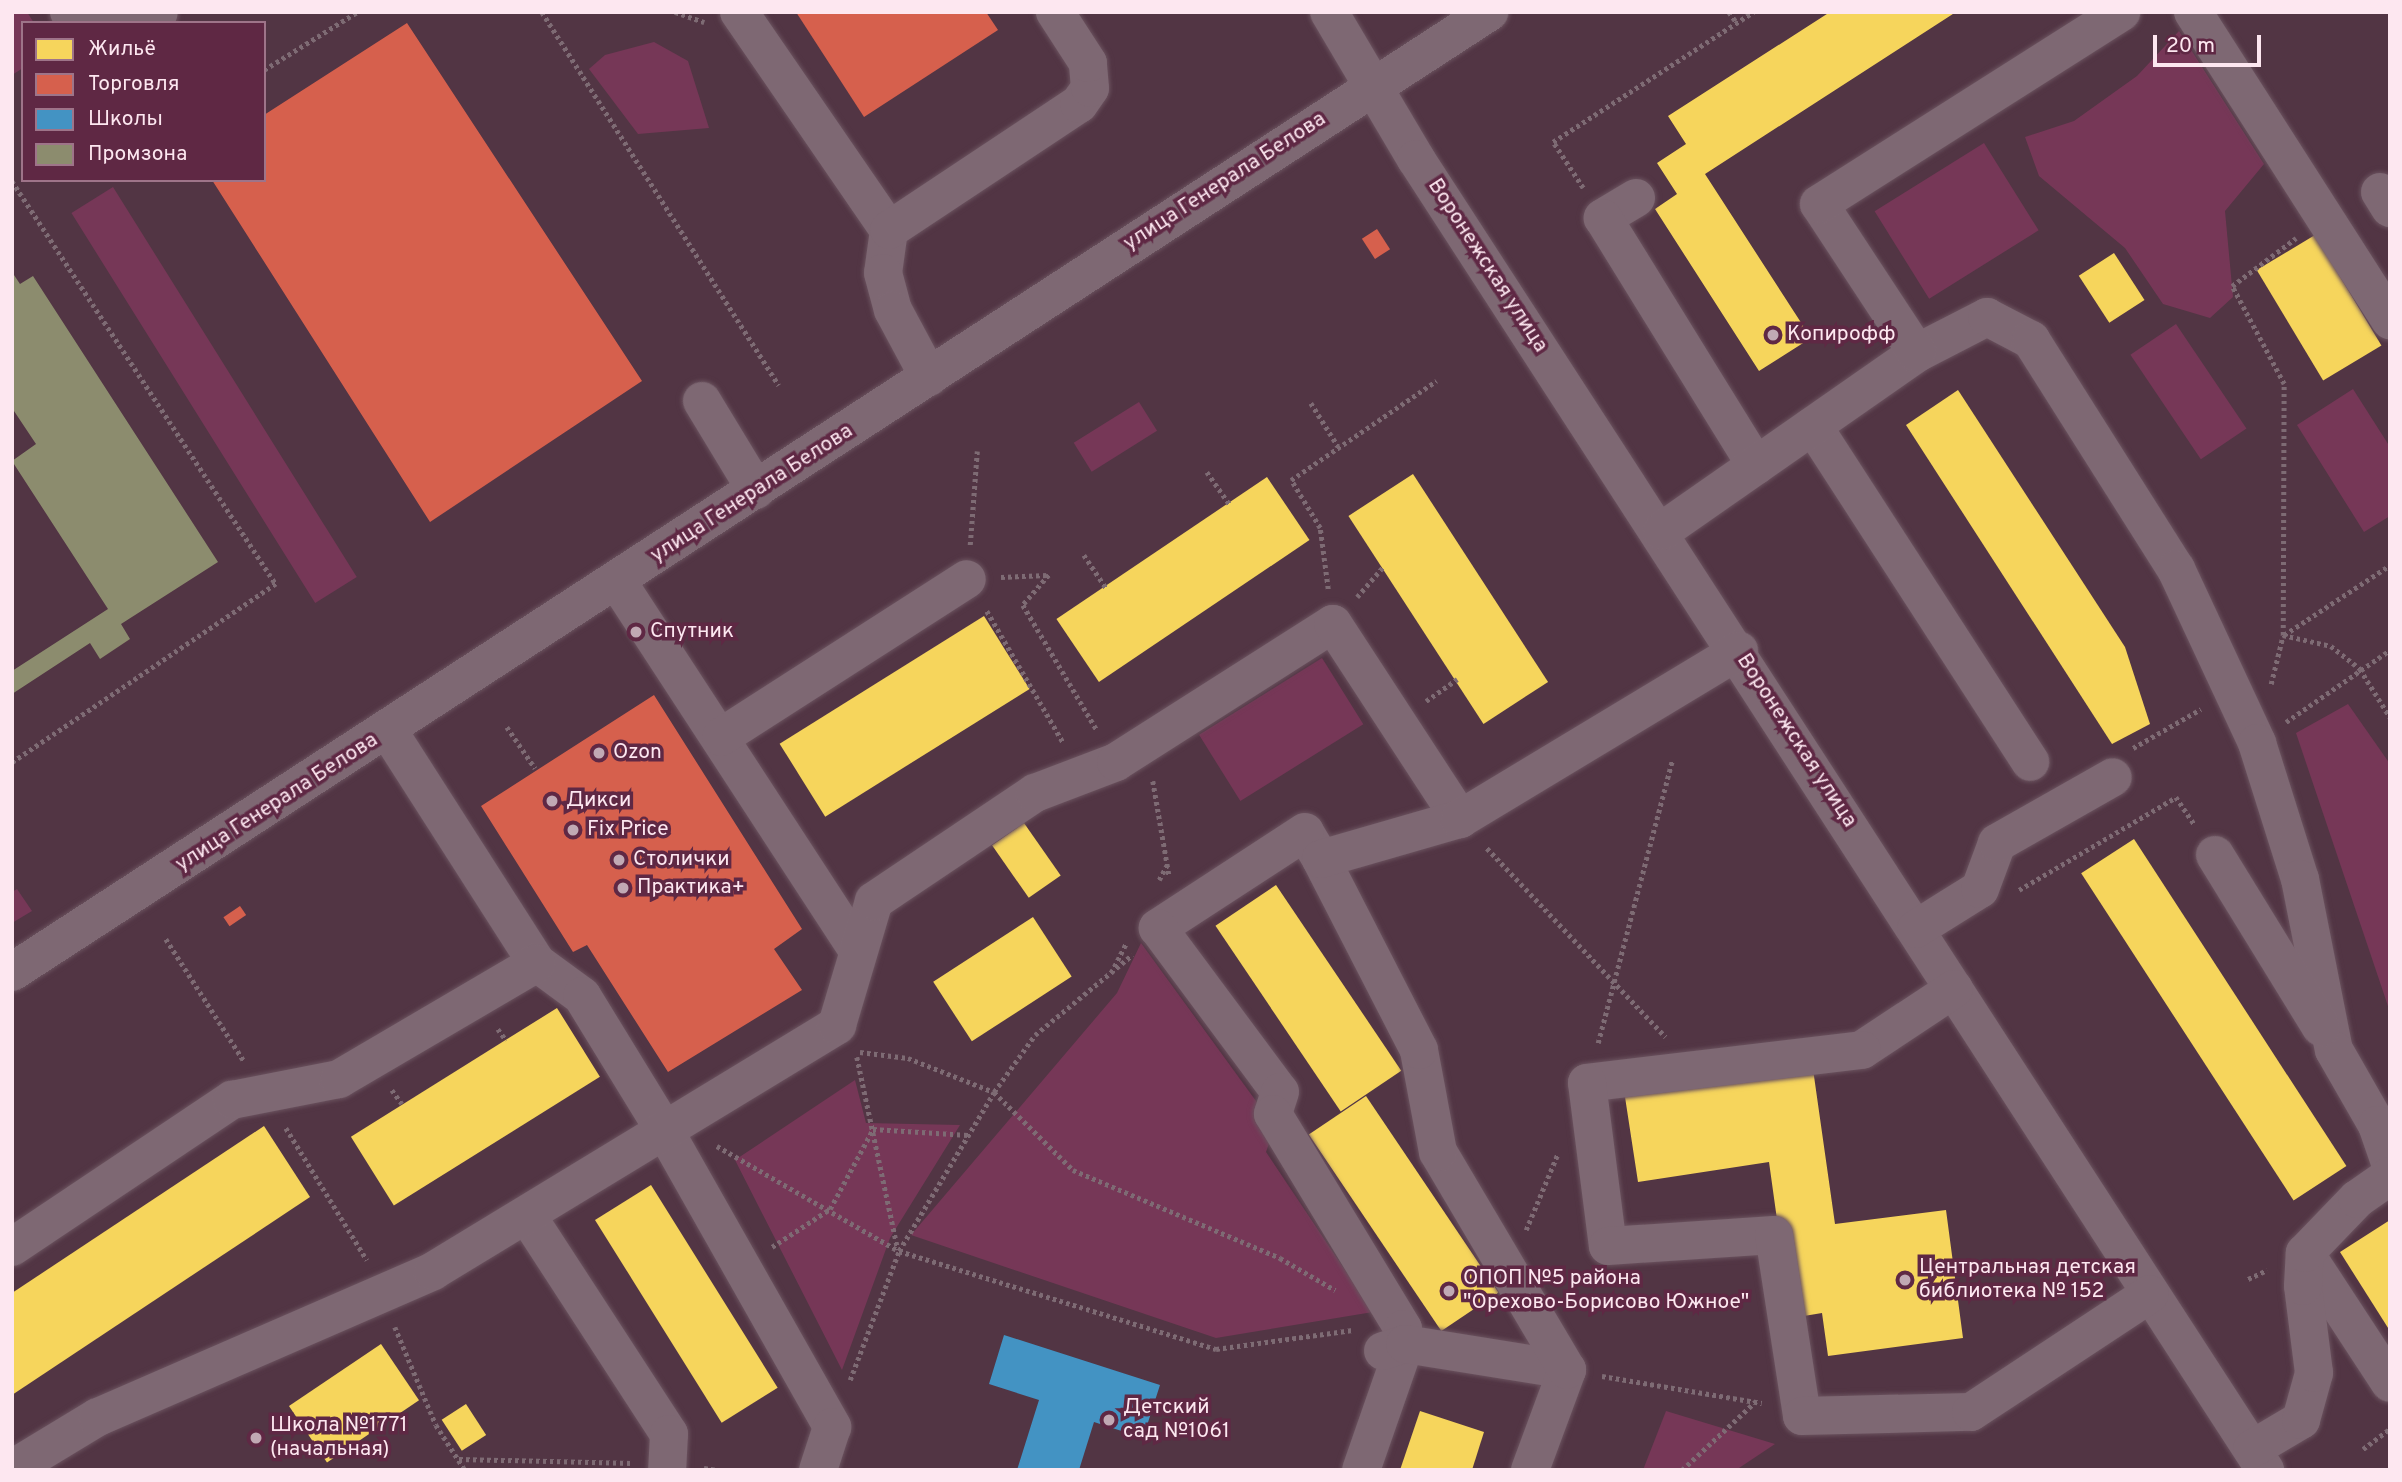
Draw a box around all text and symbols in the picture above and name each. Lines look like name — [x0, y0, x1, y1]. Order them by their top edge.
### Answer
legend — [21, 21, 266, 182]
scale bar — [2157, 21, 2266, 65]
text: 20 m — [2166, 33, 2215, 60]
text: Жильё — [88, 36, 156, 63]
text: Торговля — [88, 71, 179, 98]
text: Школы — [88, 106, 163, 133]
street label: улица Генерала Белова — [1119, 107, 1331, 257]
text: Промзона — [88, 141, 187, 168]
street label: Воронежская улица — [1421, 175, 1553, 357]
place label: Копирофф — [1787, 322, 1896, 348]
marker: Копирофф — [1765, 327, 1781, 343]
street label: улица Генерала Белова — [646, 419, 858, 569]
place label: Спутник — [650, 619, 734, 645]
marker: Спутник — [628, 624, 644, 640]
street label: Воронежская улица — [1730, 650, 1862, 832]
street label: улица Генерала Белова — [171, 728, 383, 878]
place label: Ozon — [613, 740, 662, 766]
marker: Ozon — [591, 745, 607, 761]
place label: Дикси — [566, 788, 631, 814]
marker: Дикси — [544, 793, 560, 809]
place label: Fix Price — [587, 817, 669, 843]
marker: Fix Price — [565, 822, 581, 838]
place label: Столички — [633, 847, 730, 873]
marker: Столички — [611, 852, 627, 868]
place label: Практика+ — [637, 875, 745, 901]
marker: Практика+ — [615, 880, 631, 896]
place label: Центральная детская библиотека № 152 — [1919, 1255, 2136, 1305]
place label: ОПОП №5 района "Орехово-Борисово Южное" — [1463, 1266, 1749, 1316]
marker: Центральная детская библиотека № 152 — [1897, 1272, 1913, 1288]
marker: ОПОП №5 района "Орехово-Борисово Южное" — [1441, 1283, 1457, 1299]
place label: Детский сад №1061 — [1123, 1395, 1230, 1445]
marker: Детский сад №1061 — [1101, 1412, 1117, 1428]
place label: Школа №1771 (начальная) — [270, 1413, 408, 1463]
marker: Школа №1771 (начальная) — [248, 1430, 264, 1446]

